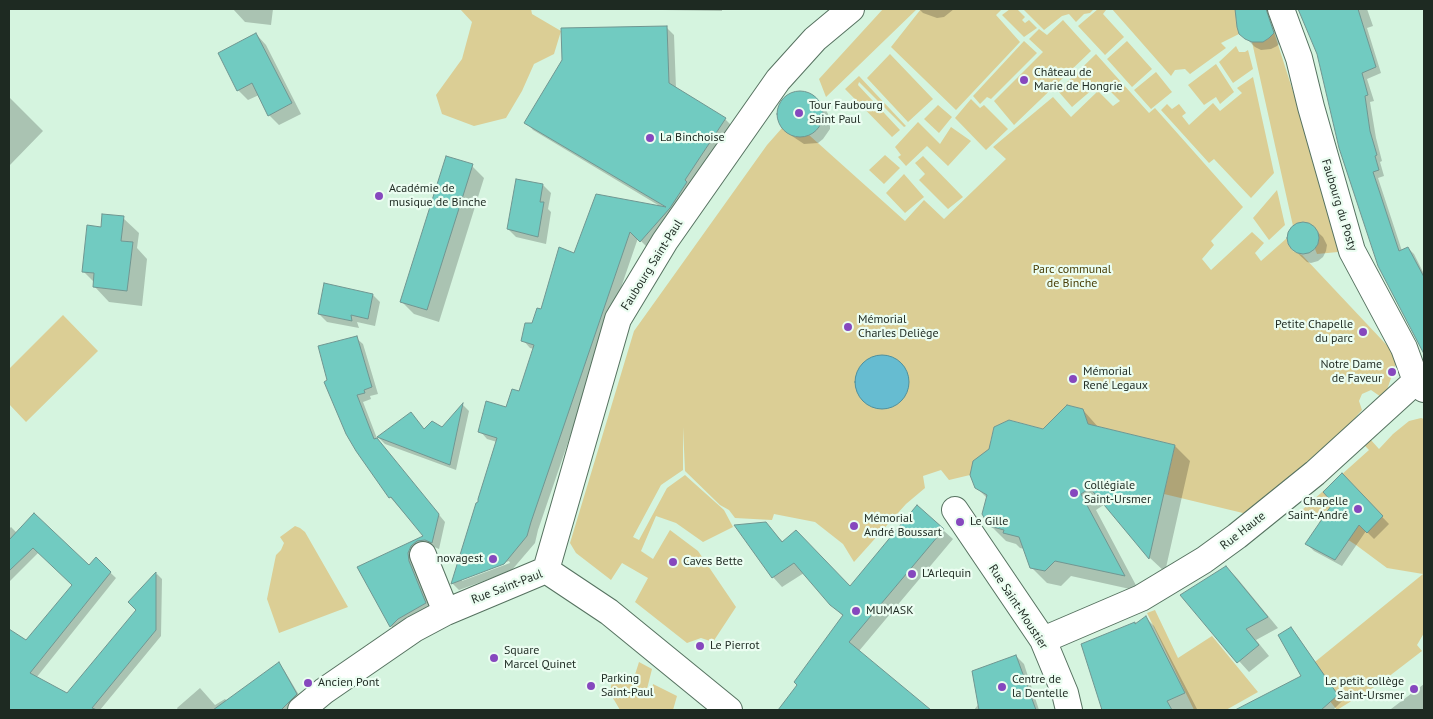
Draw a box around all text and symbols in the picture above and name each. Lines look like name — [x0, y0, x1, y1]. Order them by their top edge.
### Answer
place label: Château de Marie de Hongrie — [1034, 66, 1123, 94]
marker: Château de Marie de Hongrie — [1018, 74, 1030, 86]
place label: Tour Faubourg Saint Paul — [809, 99, 883, 127]
marker: Tour Faubourg Saint Paul — [793, 107, 805, 119]
place label: La Binchoise — [660, 131, 725, 145]
marker: La Binchoise — [644, 132, 656, 144]
street label: Faubourg du Posty — [1318, 157, 1360, 253]
place label: Académie de musique de Binche — [389, 182, 486, 210]
marker: Académie de musique de Binche — [373, 190, 385, 202]
street label: Faubourg Saint-Paul — [618, 217, 686, 313]
park label: Parc communal de Binche — [1033, 263, 1111, 291]
place label: Mémorial Charles Deliège — [858, 313, 938, 341]
place label: Petite Chapelle du parc — [1275, 318, 1353, 346]
marker: Mémorial Charles Deliège — [842, 321, 854, 333]
marker: Petite Chapelle du parc — [1357, 326, 1369, 338]
place label: Notre Dame de Faveur — [1320, 358, 1382, 386]
place label: Mémorial René Legaux — [1083, 365, 1148, 393]
marker: Notre Dame de Faveur — [1386, 366, 1398, 378]
marker: Mémorial René Legaux — [1067, 373, 1079, 385]
place label: Collégiale Saint-Ursmer — [1084, 479, 1151, 507]
marker: Collégiale Saint-Ursmer — [1068, 487, 1080, 499]
place label: Chapelle Saint-André — [1288, 495, 1348, 523]
marker: Chapelle Saint-André — [1352, 503, 1364, 515]
street label: Rue Haute — [1218, 509, 1268, 553]
place label: Mémorial André Boussart — [864, 512, 942, 540]
place label: Le Gille — [970, 515, 1008, 529]
marker: Le Gille — [954, 516, 966, 528]
marker: Mémorial André Boussart — [848, 520, 860, 532]
place label: novagest — [437, 552, 483, 566]
marker: novagest — [487, 553, 499, 565]
place label: Caves Bette — [683, 555, 743, 569]
marker: Caves Bette — [667, 556, 679, 568]
street label: Rue Saint-Moustier — [985, 562, 1051, 652]
street label: Rue Saint-Paul — [469, 567, 545, 607]
place label: L'Arlequin — [922, 567, 971, 581]
marker: L'Arlequin — [906, 568, 918, 580]
place label: MUMASK — [866, 604, 914, 618]
marker: MUMASK — [850, 605, 862, 617]
place label: Le Pierrot — [710, 639, 759, 653]
marker: Le Pierrot — [694, 640, 706, 652]
place label: Square Marcel Quinet — [504, 644, 576, 672]
marker: Square Marcel Quinet — [488, 652, 500, 664]
place label: Parking Saint-Paul — [601, 672, 653, 700]
place label: Centre de la Dentelle — [1012, 673, 1068, 701]
place label: Le petit collège Saint-Ursmer — [1325, 675, 1404, 703]
place label: Ancien Pont — [318, 676, 379, 690]
marker: Ancien Pont — [302, 677, 314, 689]
marker: Parking Saint-Paul — [585, 680, 597, 692]
marker: Centre de la Dentelle — [996, 681, 1008, 693]
marker: Le petit collège Saint-Ursmer — [1408, 683, 1420, 695]

